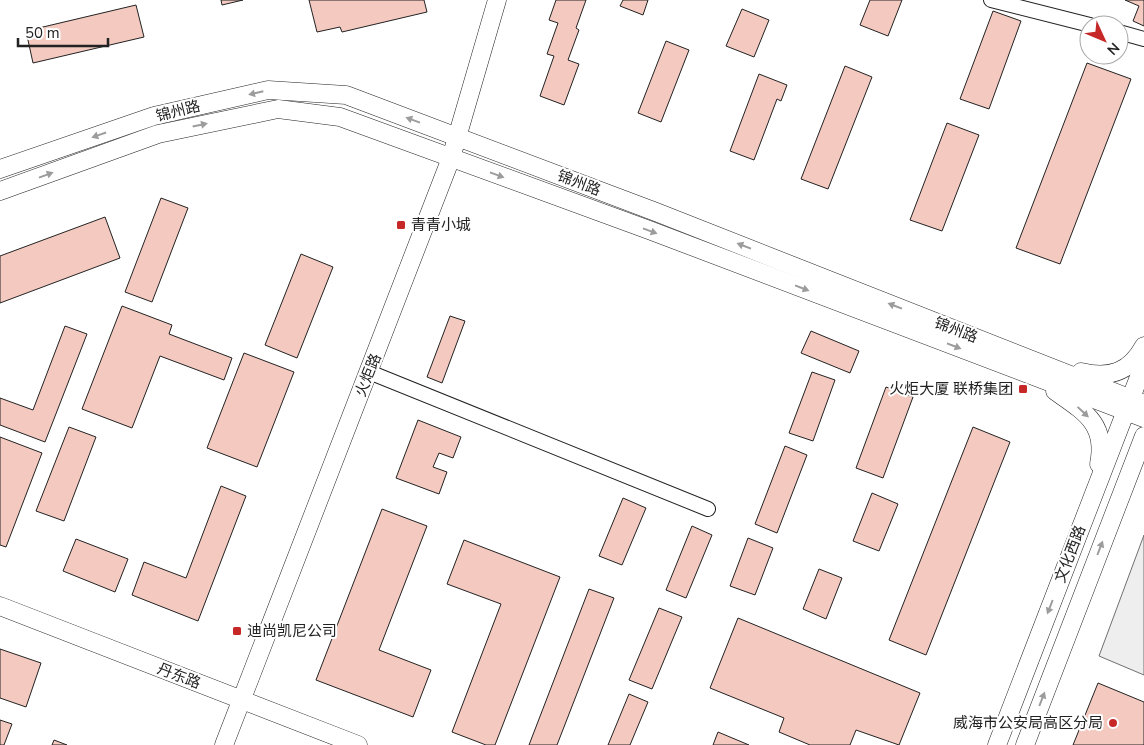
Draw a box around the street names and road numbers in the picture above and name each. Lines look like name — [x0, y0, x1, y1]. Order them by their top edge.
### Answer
street label: 锦州路 — [154, 96, 202, 126]
street label: 锦州路 — [554, 166, 604, 200]
street label: 锦州路 — [931, 313, 981, 347]
street label: 火炬路 — [350, 350, 386, 400]
street label: 文化西路 — [1050, 522, 1090, 586]
street label: 丹东路 — [154, 659, 204, 693]

